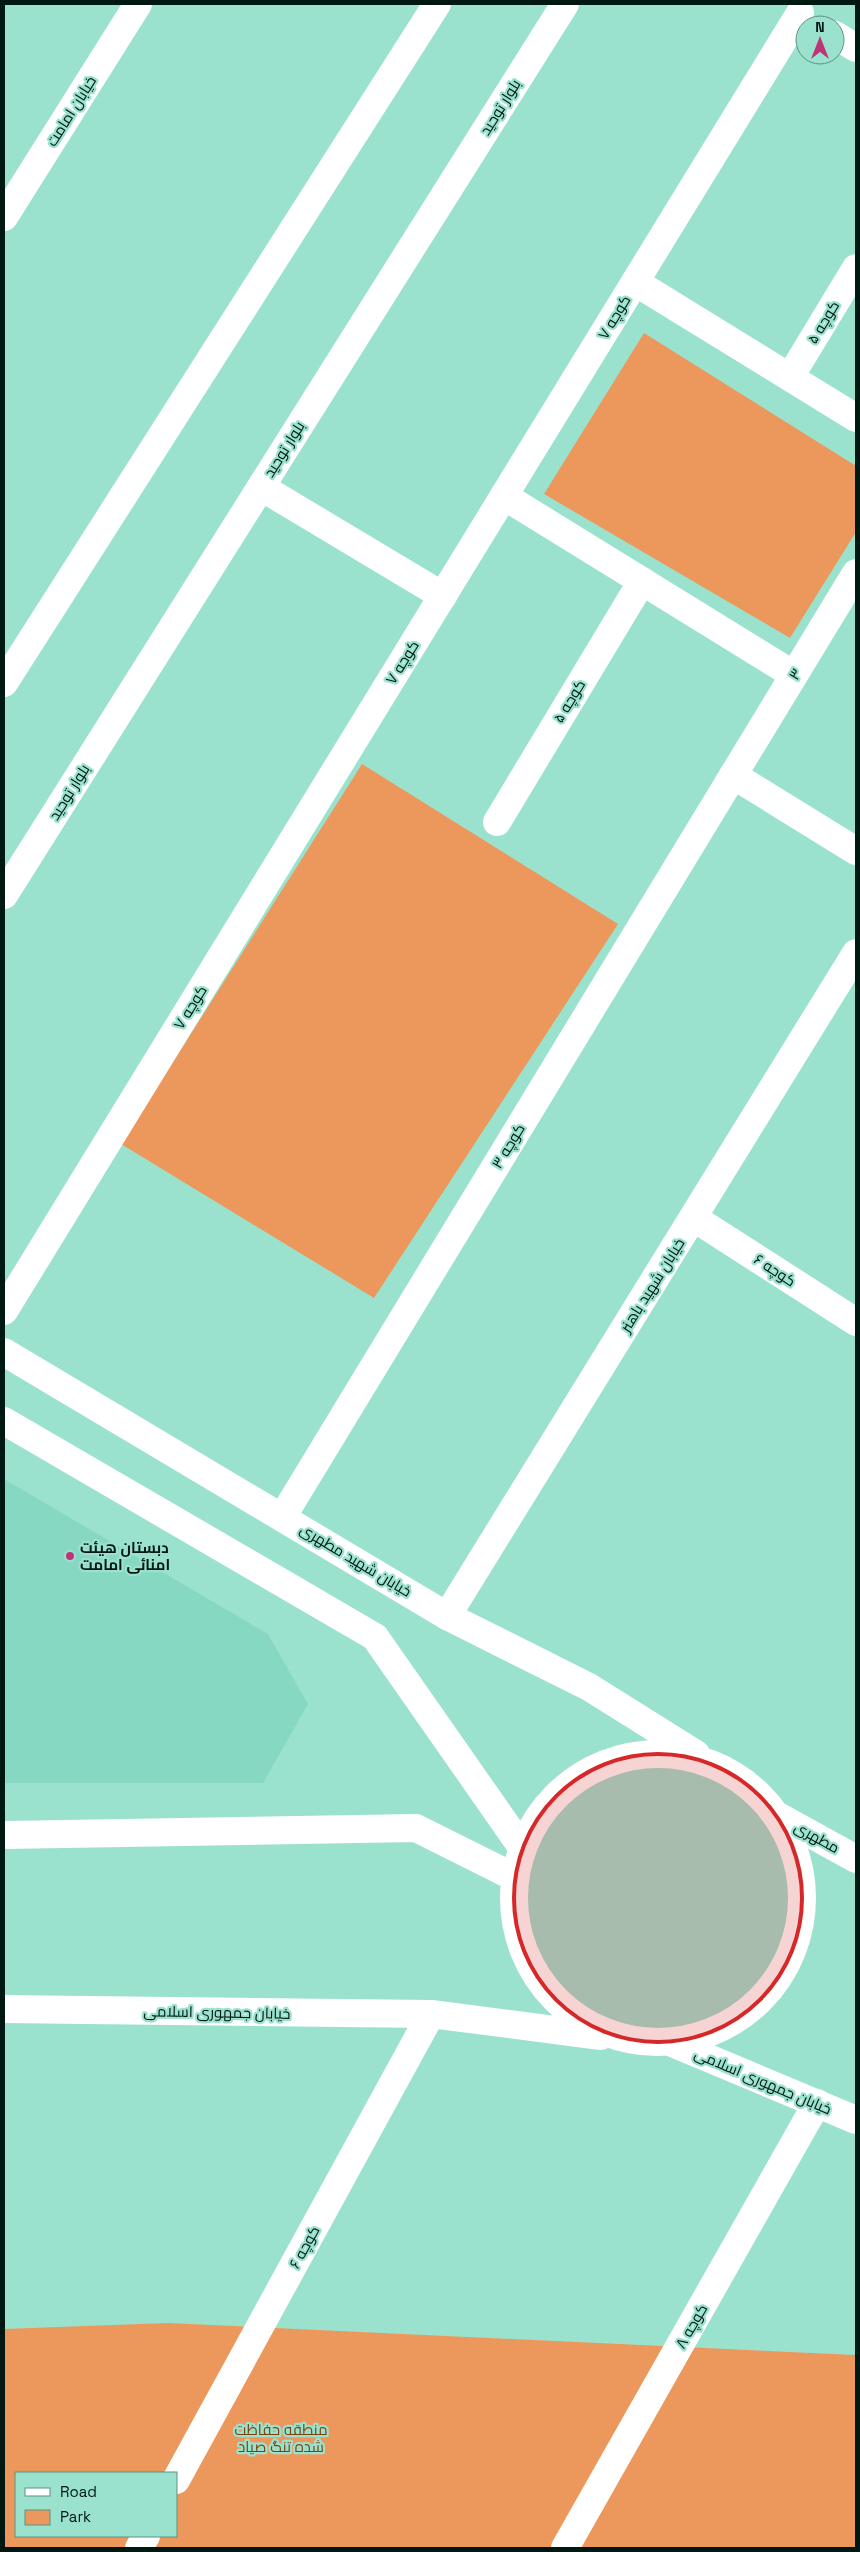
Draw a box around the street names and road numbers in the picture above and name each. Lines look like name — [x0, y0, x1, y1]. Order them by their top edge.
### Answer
street label: خیابان امامت — [42, 72, 101, 150]
street label: بلوار توحید — [475, 75, 525, 139]
street label: کوچه ۷ — [593, 291, 635, 343]
street label: کوچه ۵ — [803, 297, 844, 348]
street label: بلوار توحید — [259, 417, 309, 481]
street label: کوچه ۷ — [381, 636, 424, 688]
street label: ۳ — [784, 665, 806, 683]
street label: کوچه ۵ — [549, 676, 590, 727]
street label: بلوار توحید — [44, 760, 94, 824]
street label: کوچه ۷ — [169, 981, 212, 1033]
street label: کوچه ۳ — [487, 1120, 530, 1172]
street label: خیابان شهید باهنر — [615, 1234, 689, 1337]
street label: کوچه ۶ — [750, 1249, 799, 1291]
street label: خیابان شهید مطهری — [296, 1519, 415, 1602]
street label: مطهری — [791, 1817, 843, 1858]
street label: خیابان جمهوری اسلامی — [143, 2001, 291, 2024]
street label: خیابان جمهوری اسلامی — [691, 2044, 834, 2119]
street label: کوچه ۶ — [285, 2222, 324, 2272]
street label: کوچه ۸ — [671, 2300, 712, 2352]

